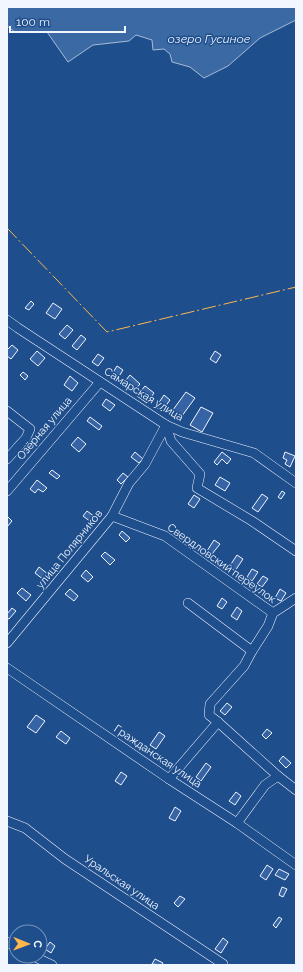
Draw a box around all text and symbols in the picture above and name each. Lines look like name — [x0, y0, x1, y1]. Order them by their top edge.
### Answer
scale bar — [10, 8, 125, 34]
text: 100 m — [16, 15, 50, 29]
water label: озеро Гусиное — [168, 32, 251, 46]
street label: Самарская улица — [102, 365, 186, 424]
street label: Озёрная улица — [14, 394, 75, 462]
street label: улица Полярников — [34, 507, 105, 591]
street label: Свердловский переулок — [165, 521, 279, 606]
street label: Гражданская улица — [111, 722, 204, 791]
street label: Уральская улица — [82, 852, 162, 912]
north arrow — [8, 924, 48, 964]
text: С — [31, 940, 44, 949]

